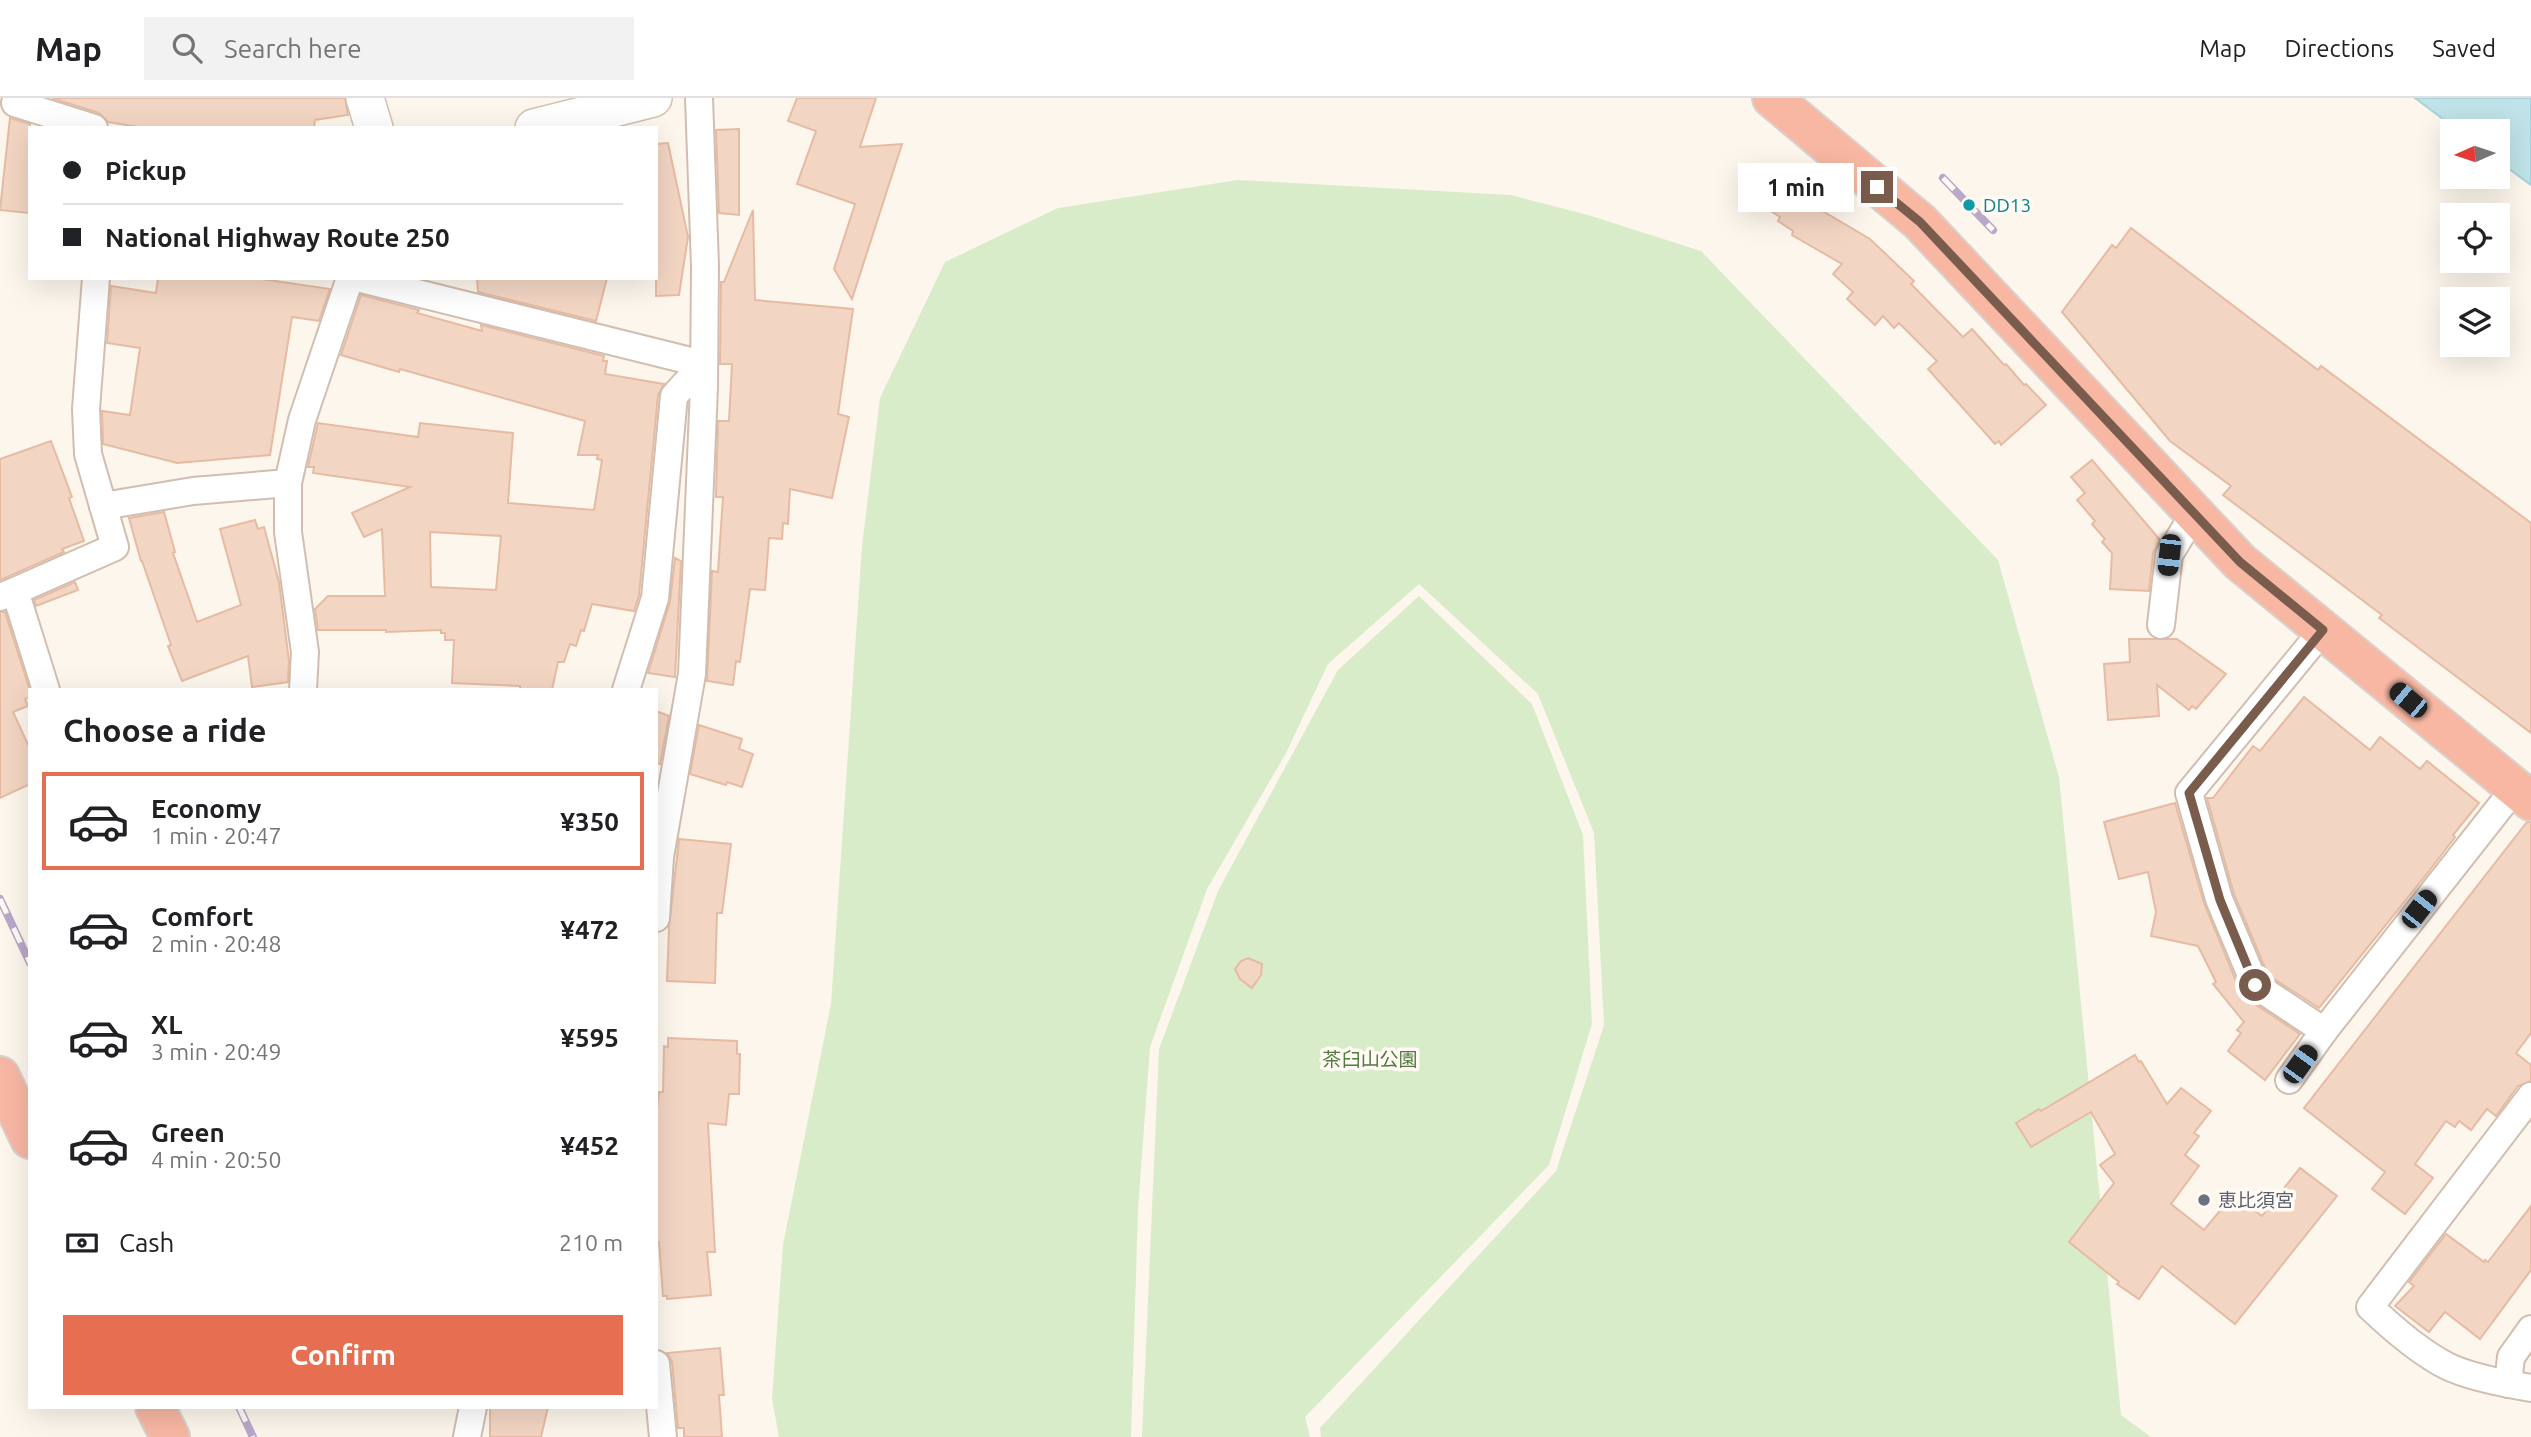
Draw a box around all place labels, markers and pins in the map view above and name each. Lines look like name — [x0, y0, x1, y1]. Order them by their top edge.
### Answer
place label: DD13 — [1983, 194, 2031, 216]
marker: DD13 — [1961, 197, 1977, 213]
place label: 恵比須宮 — [2218, 1189, 2294, 1211]
marker: 恵比須宮 — [2196, 1192, 2212, 1208]

